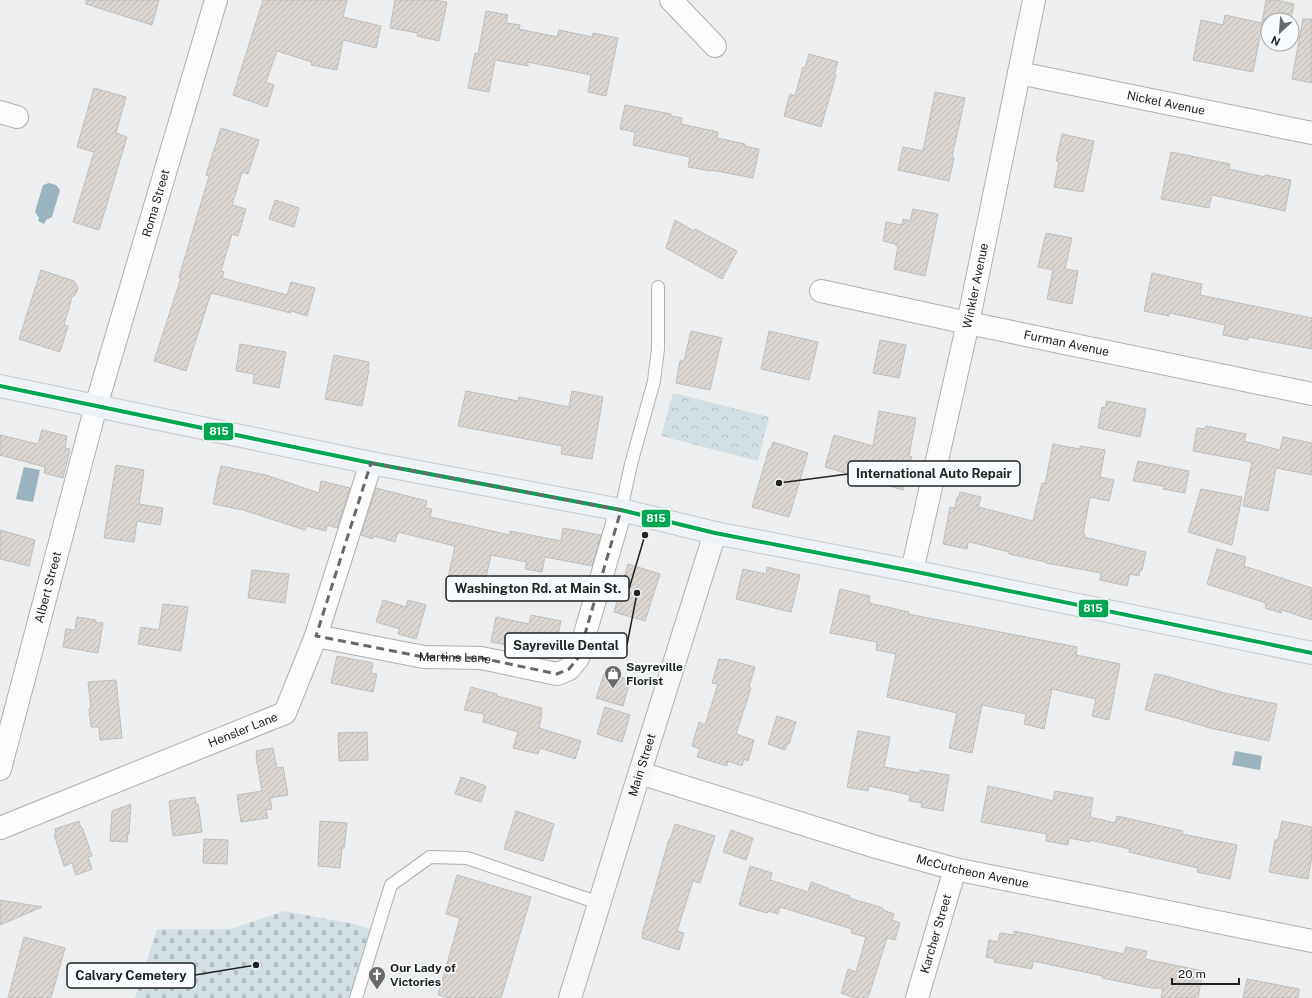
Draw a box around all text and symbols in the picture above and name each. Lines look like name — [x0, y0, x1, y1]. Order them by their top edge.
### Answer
north arrow — [1260, 12, 1300, 52]
text: N — [1269, 34, 1282, 48]
street label: Nickel Avenue — [1126, 88, 1207, 118]
street label: Roma Street — [139, 167, 173, 239]
street label: Winkler Avenue — [960, 242, 991, 330]
street label: Furman Avenue — [1023, 328, 1111, 359]
line badge: 815 — [203, 422, 234, 441]
text: 815 — [209, 425, 229, 437]
callout: International Auto Repair — [848, 461, 1020, 486]
text: International Auto Repair — [856, 466, 1013, 481]
line badge: 815 — [641, 509, 671, 528]
text: 815 — [646, 512, 666, 524]
street label: Albert Street — [32, 550, 64, 624]
callout: Washington Rd. at Main St. — [446, 576, 629, 601]
text: Washington Rd. at Main St. — [455, 581, 621, 596]
line badge: 815 — [1078, 599, 1109, 618]
text: 815 — [1083, 602, 1103, 614]
callout: Sayreville Dental — [505, 633, 627, 658]
text: Sayreville Dental — [513, 638, 619, 653]
street label: Martins Lane — [419, 650, 493, 667]
place label: Sayreville Florist — [626, 660, 683, 688]
shop icon: Sayreville Florist — [603, 664, 623, 689]
street label: Hensler Lane — [206, 710, 280, 750]
street label: Main Street — [626, 731, 659, 798]
street label: McCutcheon Avenue — [915, 852, 1030, 891]
street label: Karcher Street — [918, 892, 954, 975]
scale bar — [1172, 960, 1239, 986]
place label: Our Lady of Victories — [390, 961, 456, 989]
callout: Calvary Cemetery — [67, 963, 195, 988]
church icon: Our Lady of Victories — [367, 965, 387, 990]
text: 20 m — [1178, 967, 1206, 981]
text: Calvary Cemetery — [75, 968, 187, 983]

